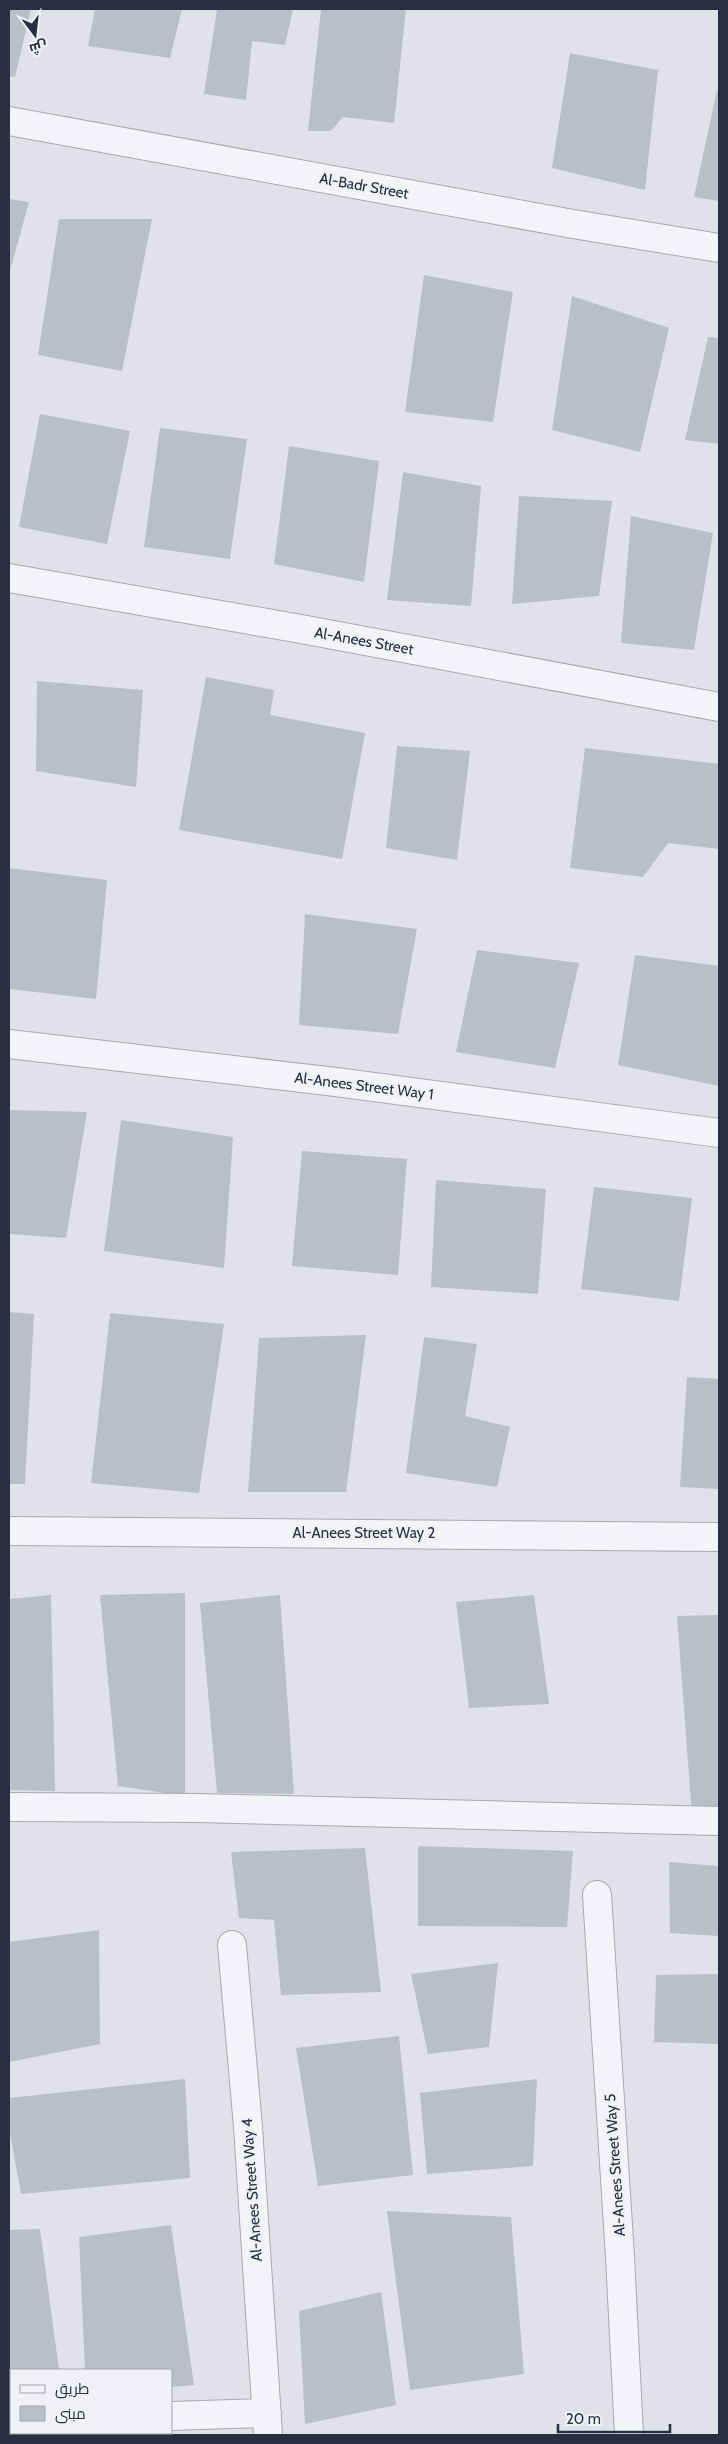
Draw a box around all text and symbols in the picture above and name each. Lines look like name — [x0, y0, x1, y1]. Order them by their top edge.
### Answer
north arrow — [10, 10, 60, 60]
text: ش — [27, 37, 49, 59]
street label: Al-Badr Street — [318, 169, 410, 203]
street label: Al-Anees Street — [313, 623, 415, 659]
street label: Al-Anees Street Way 1 — [293, 1069, 435, 1103]
street label: Al-Anees Street Way 2 — [293, 1524, 436, 1542]
street label: Al-Anees Street Way 5 — [601, 2093, 629, 2237]
street label: Al-Anees Street Way 4 — [238, 2117, 266, 2262]
legend — [10, 2369, 172, 2434]
text: طريق — [55, 2380, 89, 2399]
scale bar — [558, 2402, 670, 2434]
text: مبنى — [55, 2405, 86, 2424]
text: 20 m — [566, 2410, 601, 2428]

